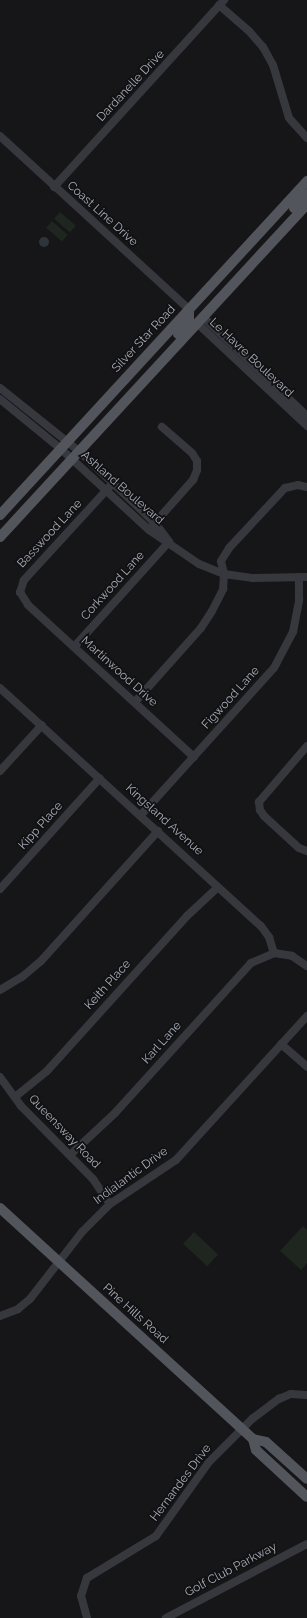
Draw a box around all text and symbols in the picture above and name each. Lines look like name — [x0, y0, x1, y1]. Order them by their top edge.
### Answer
street label: Dardanelle Drive — [94, 47, 168, 125]
street label: Coast Line Drive — [64, 178, 140, 250]
street label: Silver Star Road — [109, 302, 179, 376]
street label: Le Havre Boulevard — [206, 315, 296, 401]
street label: Ashland Boulevard — [78, 448, 166, 528]
street label: Basswood Lane — [15, 497, 85, 571]
street label: Corkwood Lane — [78, 549, 148, 623]
street label: Martinwood Drive — [78, 634, 160, 710]
street label: Figwood Lane — [199, 664, 263, 732]
street label: Kingsland Avenue — [122, 781, 206, 859]
street label: Kipp Place — [16, 799, 66, 853]
street label: Keith Place — [82, 957, 134, 1013]
street label: Karl Lane — [139, 1019, 185, 1067]
street label: Queensway Road — [25, 1092, 103, 1172]
street label: Indialantic Drive — [91, 1144, 171, 1208]
street label: Pine Hills Road — [99, 1281, 171, 1347]
street label: Hernandes Drive — [147, 1442, 215, 1524]
street label: Golf Club Parkway — [183, 1540, 279, 1600]

